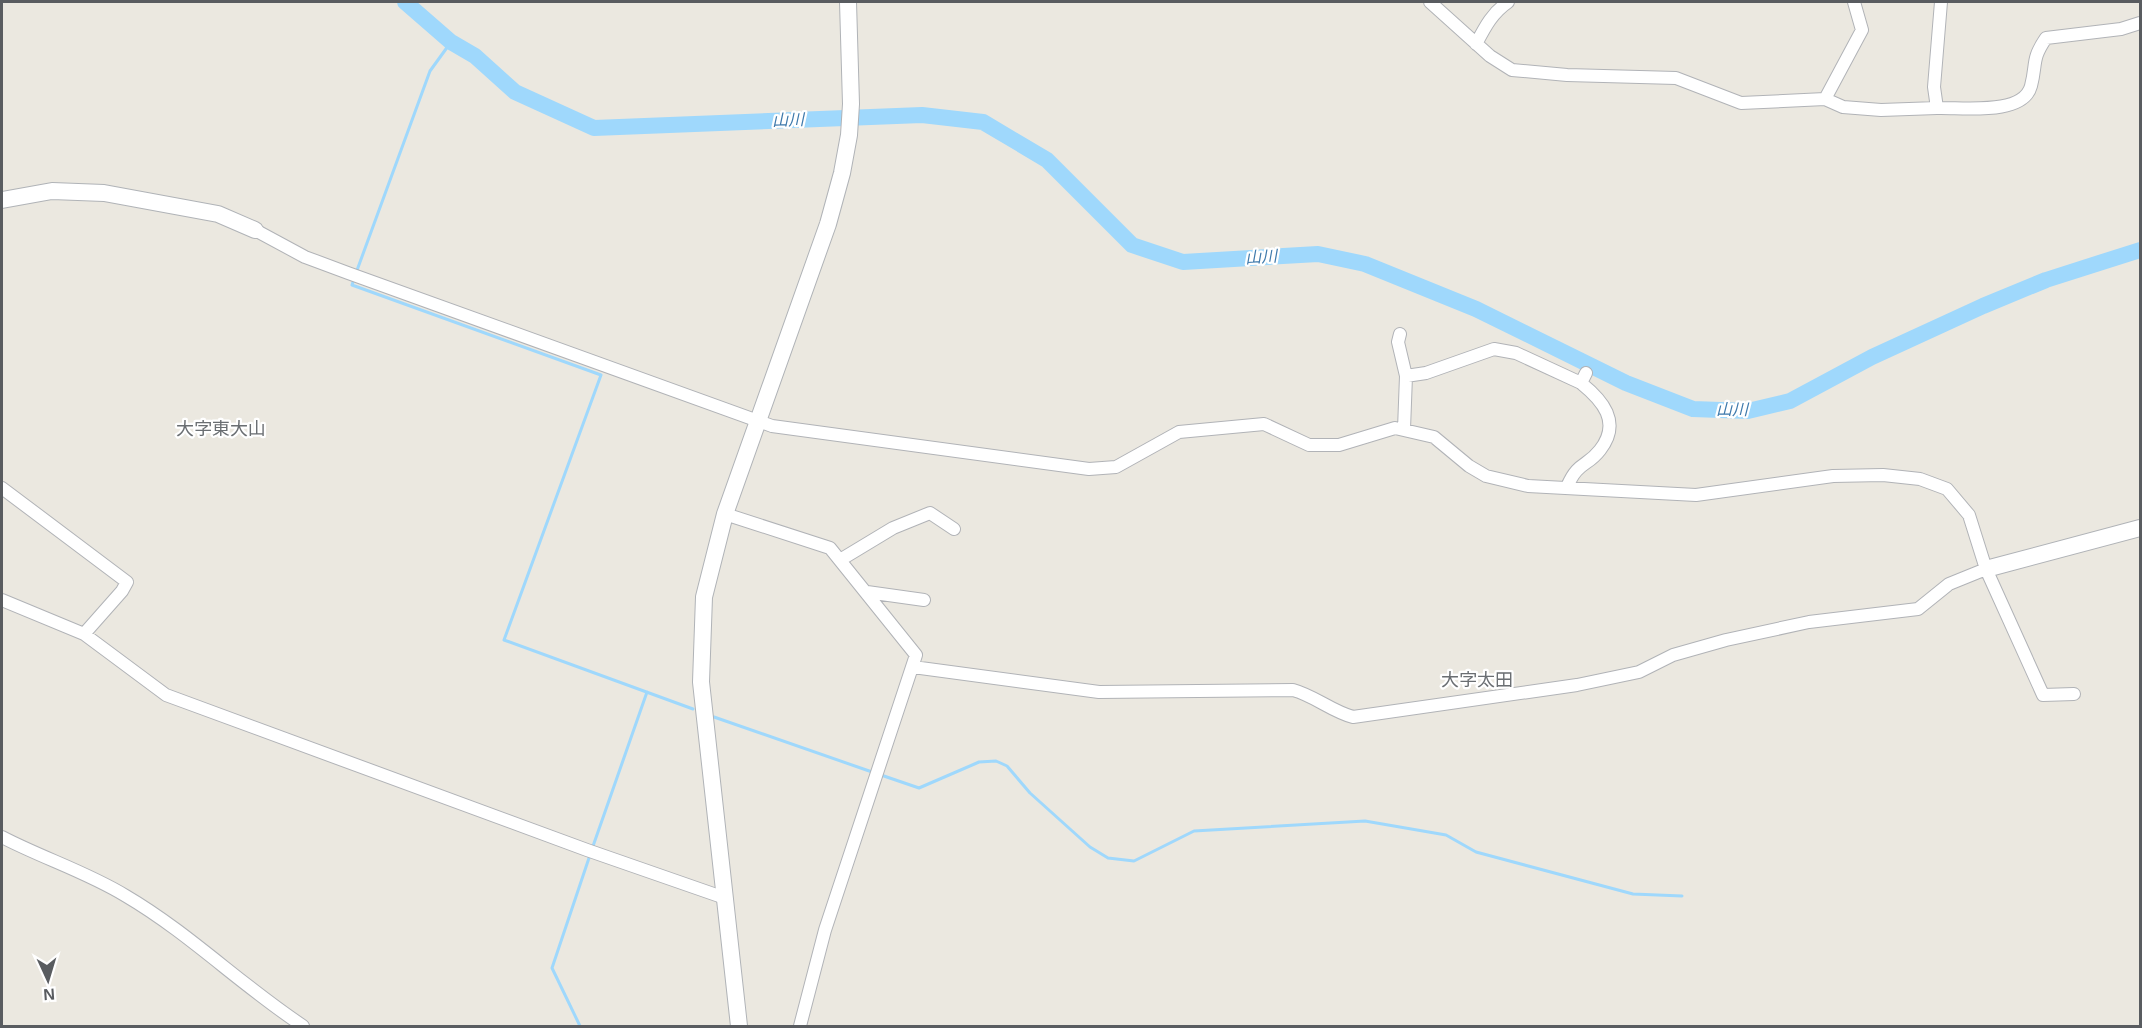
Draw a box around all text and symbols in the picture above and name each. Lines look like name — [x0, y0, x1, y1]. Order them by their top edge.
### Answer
water label: 山川 — [772, 111, 806, 129]
water label: 山川 — [1244, 247, 1280, 267]
water label: 山川 — [1716, 401, 1750, 418]
district label: 大字東大山 — [176, 419, 266, 439]
district label: 大字太田 — [1441, 670, 1513, 690]
north arrow — [18, 950, 78, 1010]
text: N — [43, 986, 55, 1003]

